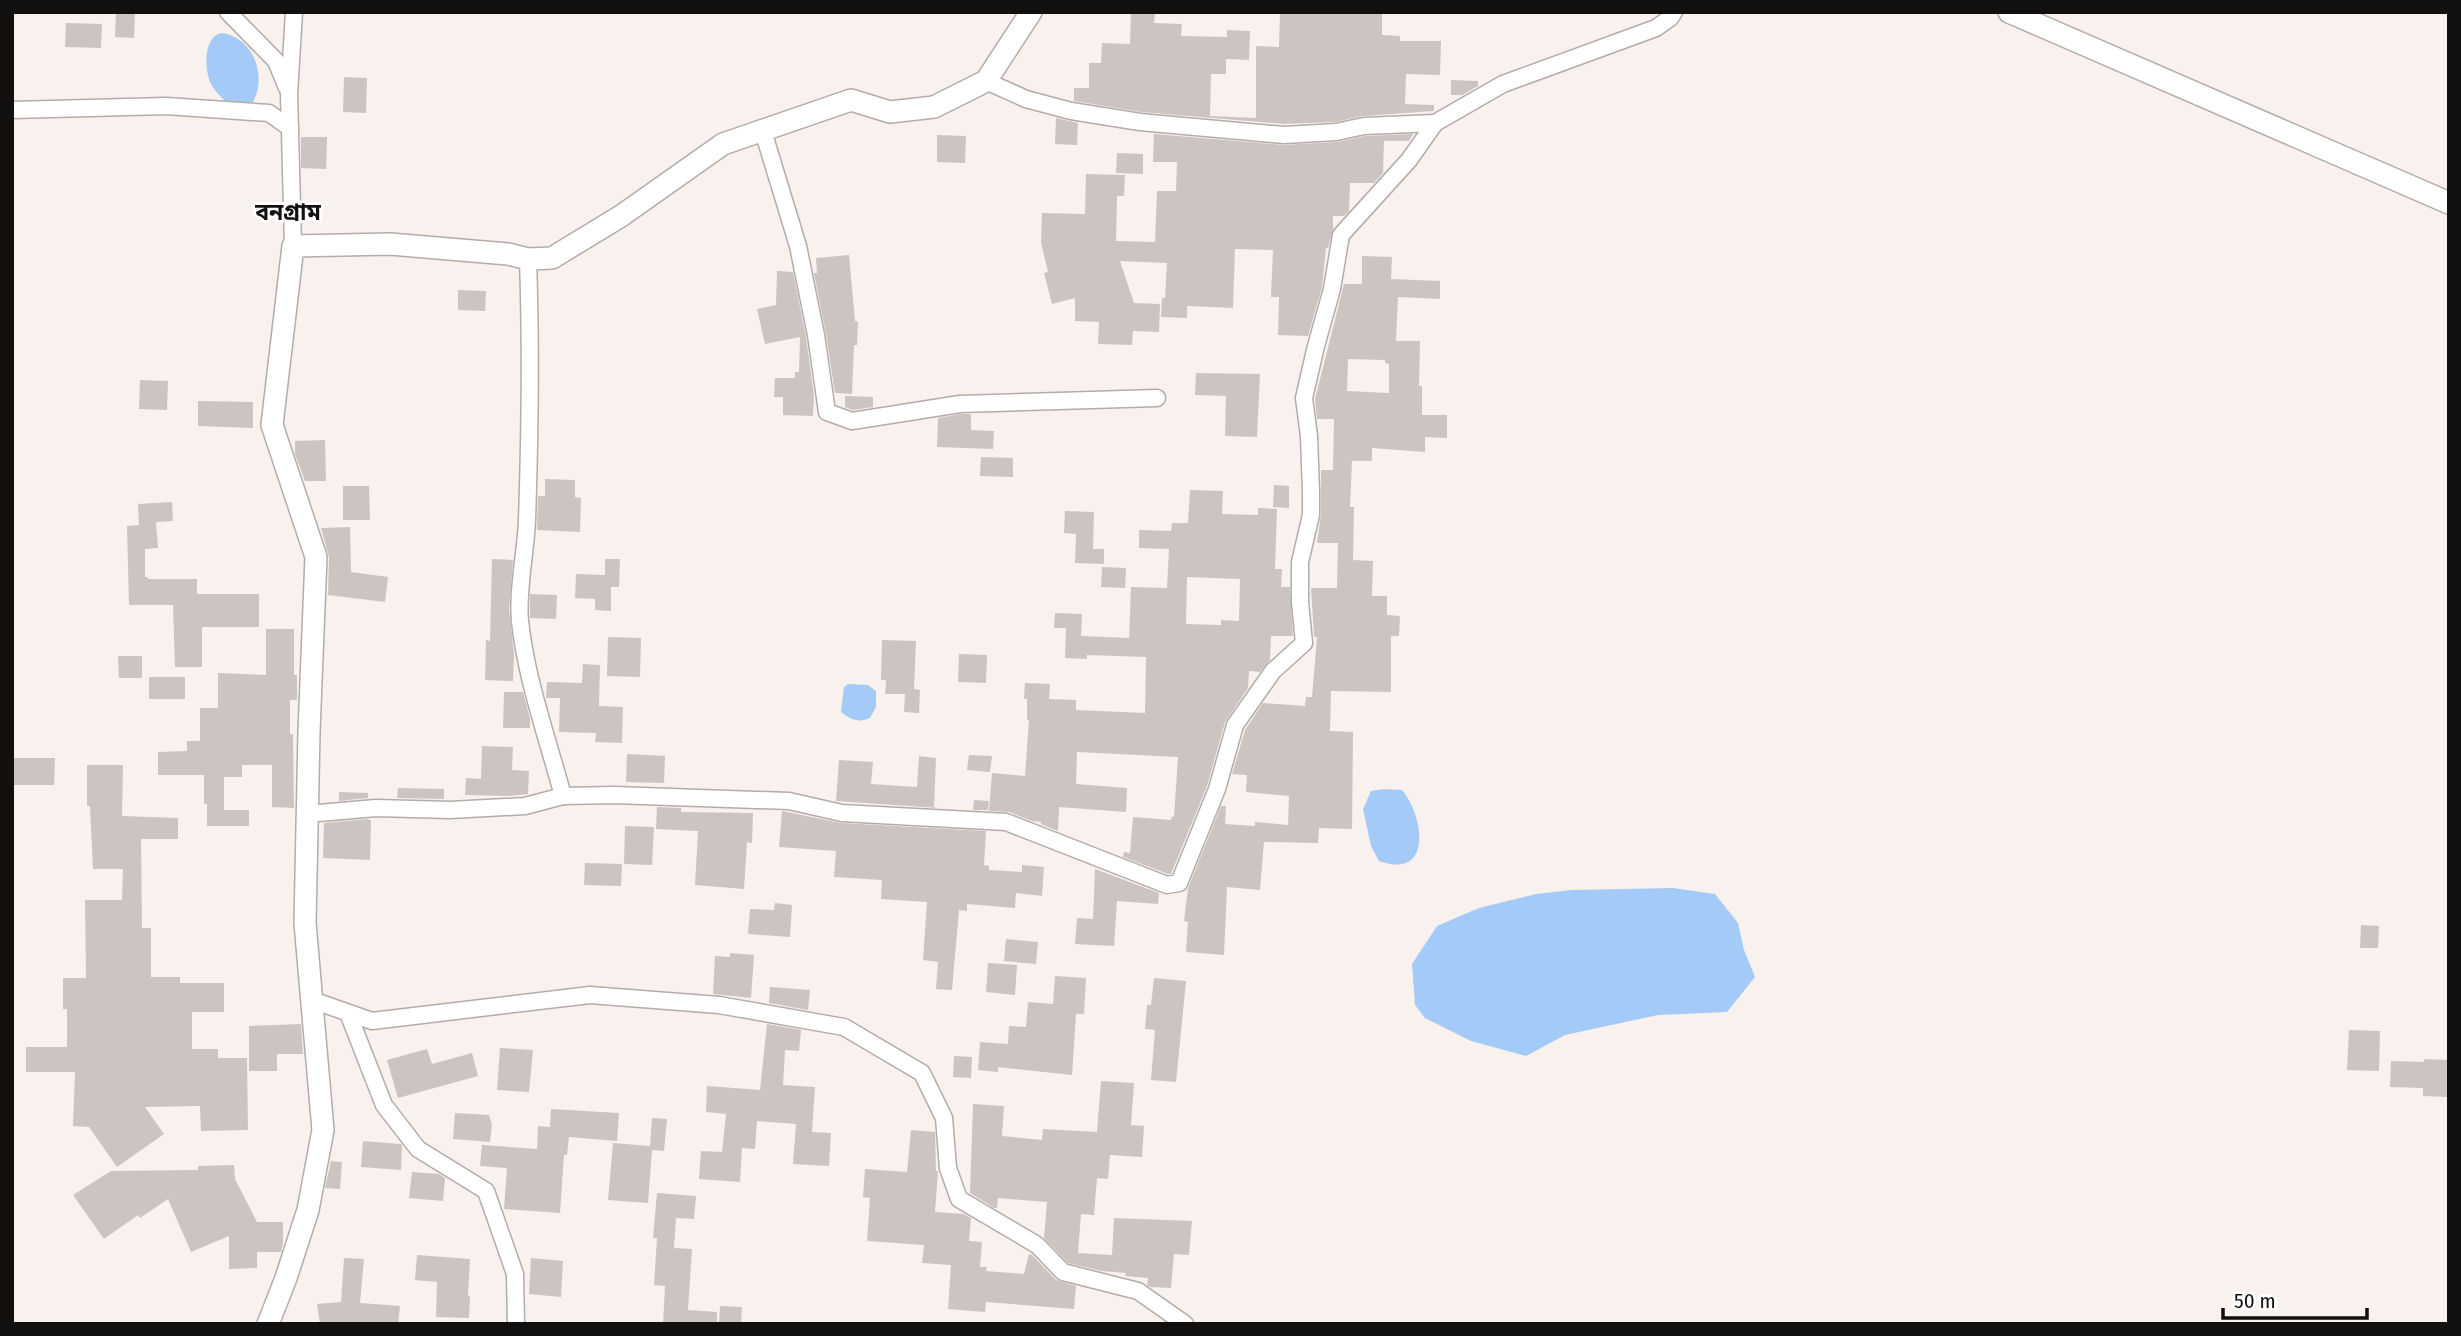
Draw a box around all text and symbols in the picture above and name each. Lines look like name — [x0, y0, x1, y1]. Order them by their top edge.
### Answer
district label: বনগ্রাম — [254, 198, 322, 226]
scale bar — [2223, 1276, 2366, 1320]
text: 50 m — [2234, 1288, 2276, 1314]

